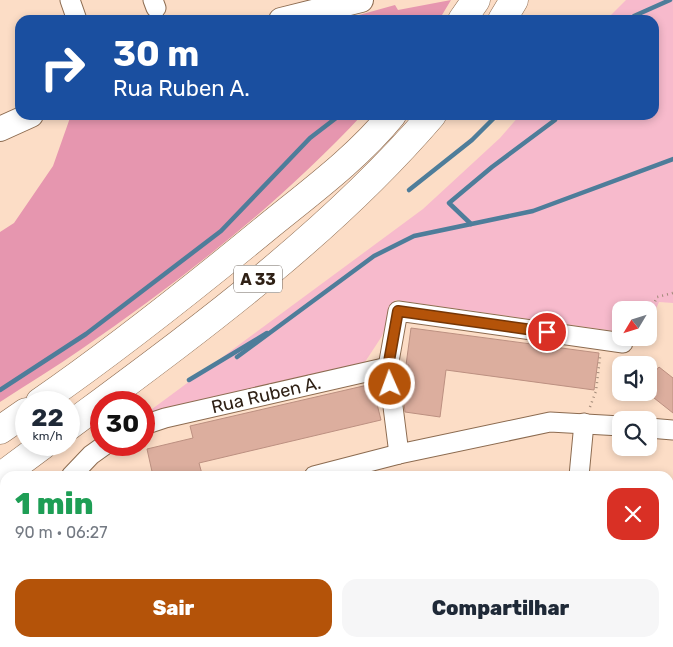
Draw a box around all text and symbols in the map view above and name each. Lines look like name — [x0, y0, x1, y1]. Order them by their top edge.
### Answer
text: 30 m — [113, 33, 199, 75]
icon: right — [30, 35, 95, 100]
text: Rua Ruben A. — [113, 75, 250, 102]
road number: A 33 — [234, 266, 282, 292]
north arrow — [612, 301, 658, 346]
map controls — [612, 301, 657, 456]
pin — [526, 311, 568, 353]
icon: arrive — [533, 318, 561, 346]
button: sound — [612, 356, 657, 401]
position arrow — [363, 357, 415, 409]
street label: Rua Ruben A. — [209, 372, 323, 418]
speed limit sign: 30 — [90, 391, 155, 456]
text: 22 — [31, 403, 64, 432]
button: search — [612, 411, 657, 456]
text: km/h — [33, 429, 62, 443]
text: 1 min — [15, 486, 93, 522]
button: close — [607, 488, 659, 540]
text: 90 m · 06:27 — [15, 523, 107, 542]
button: Sair — [15, 579, 332, 637]
button: Compartilhar — [342, 579, 659, 637]

